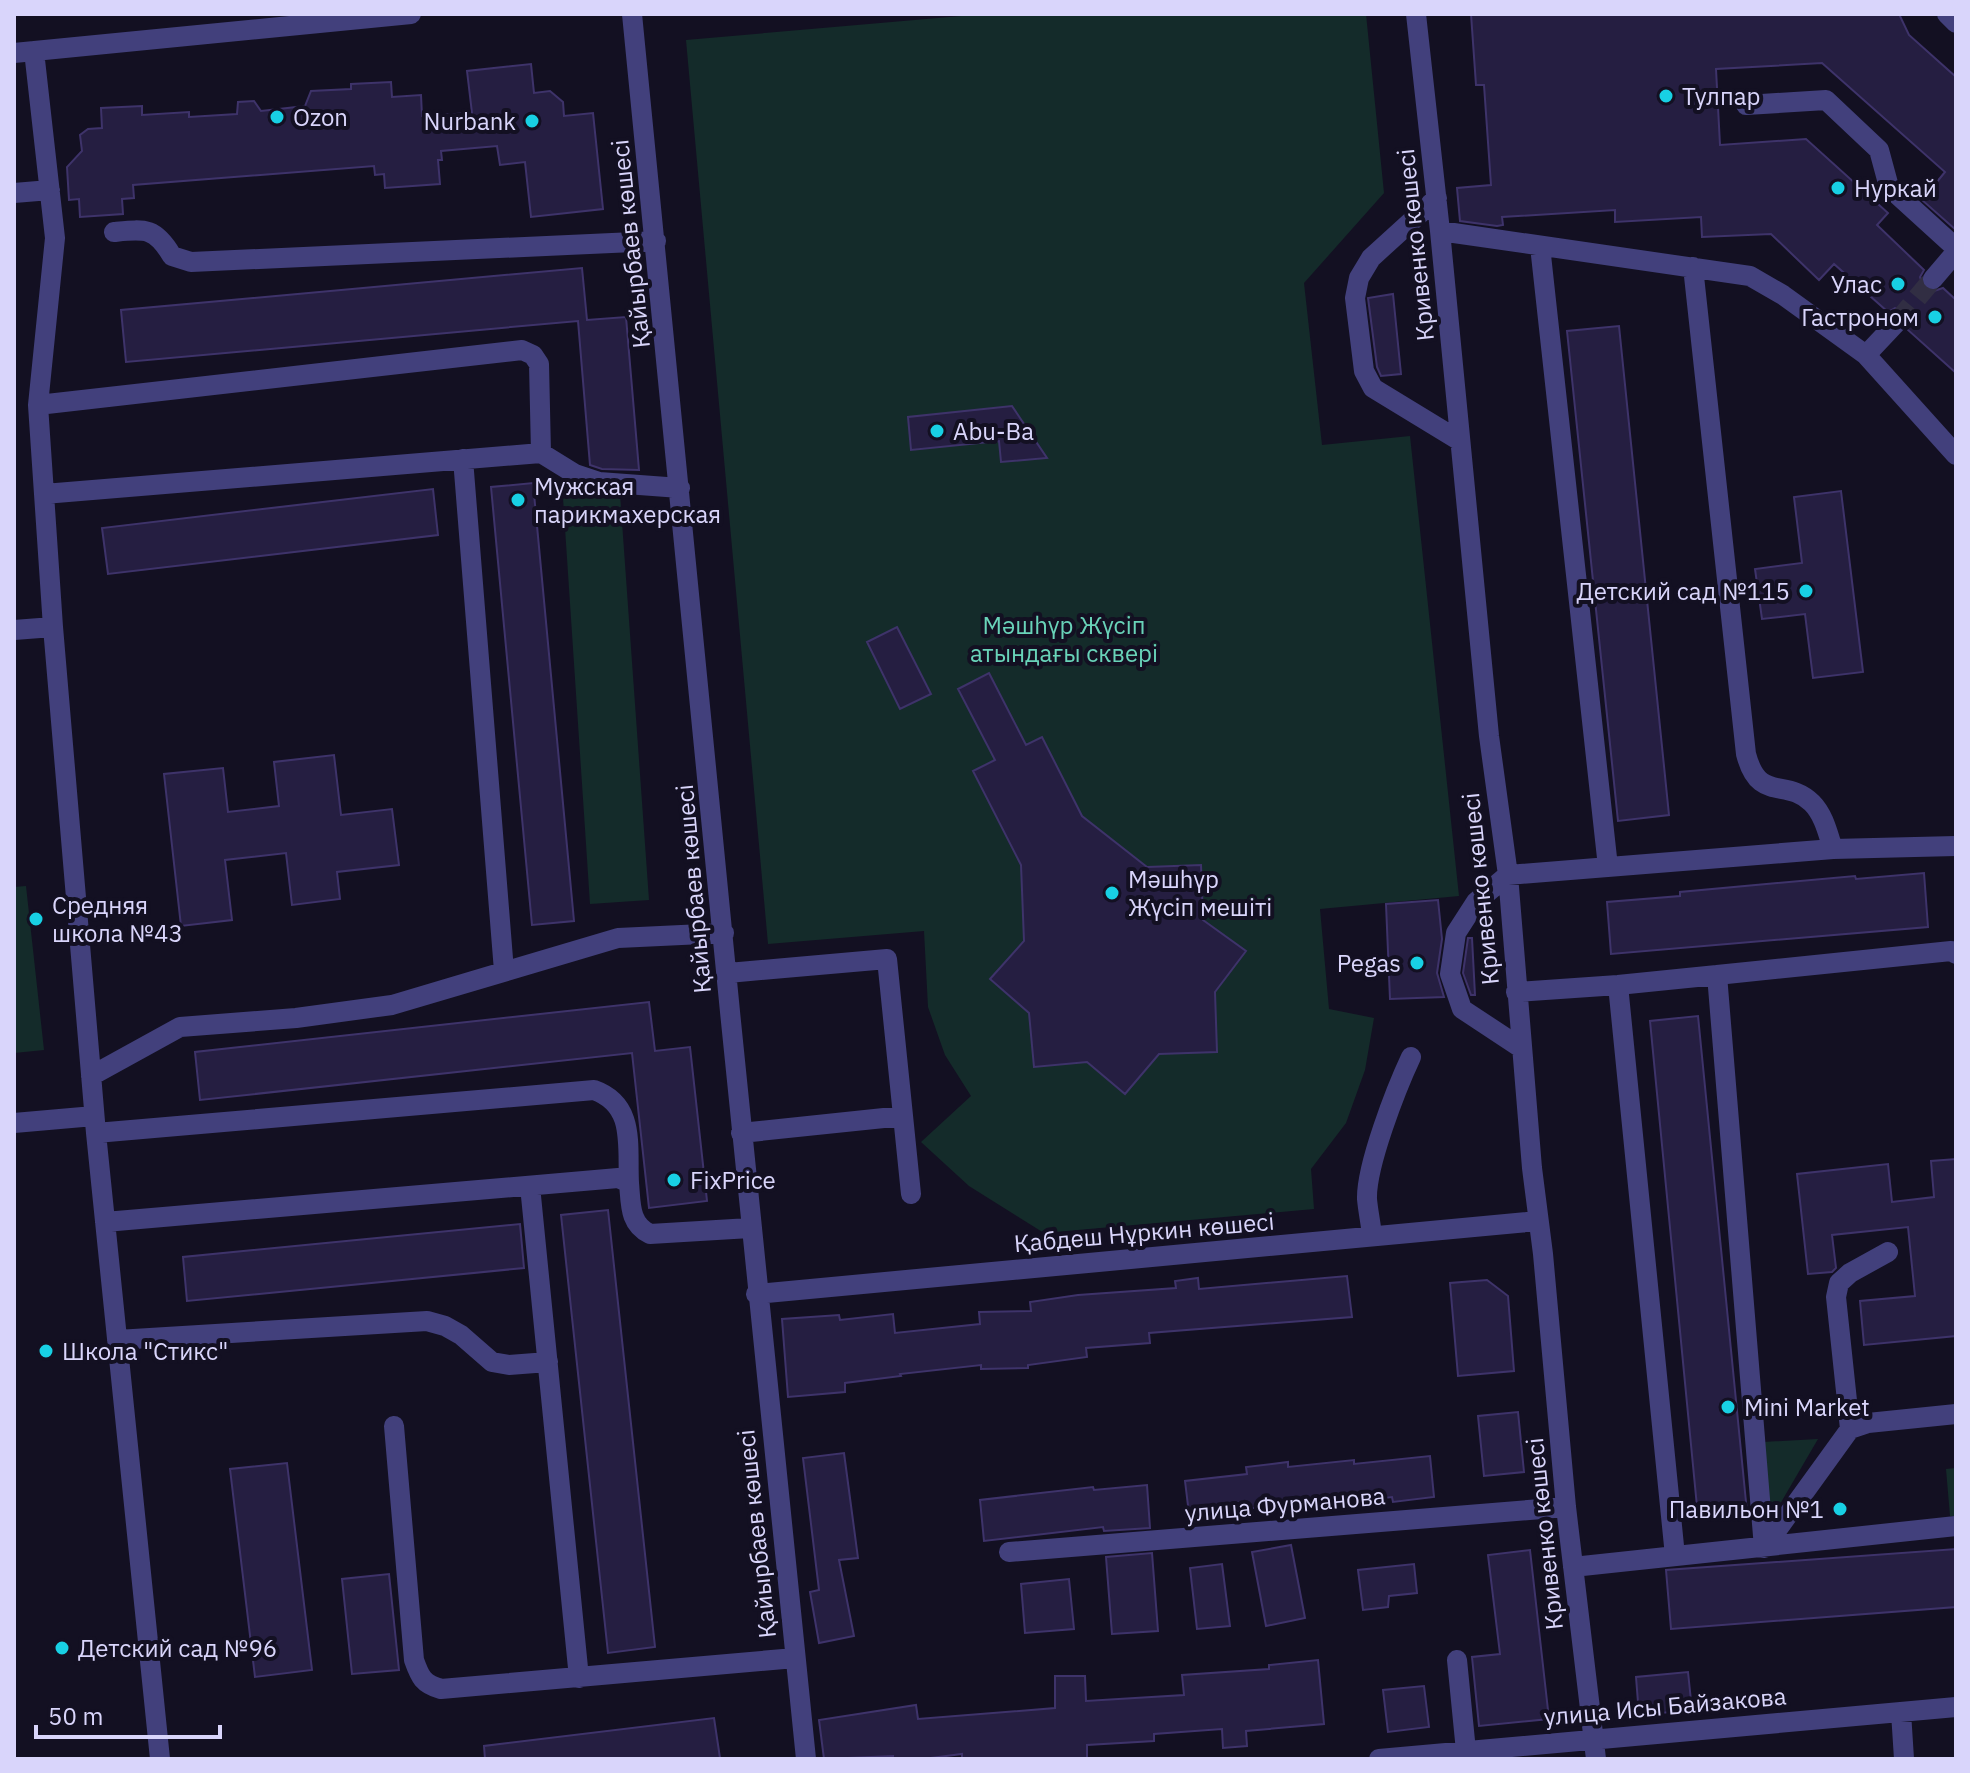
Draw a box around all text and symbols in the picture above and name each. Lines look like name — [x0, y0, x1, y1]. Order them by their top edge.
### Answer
place label: Тулпар — [1682, 80, 1760, 112]
marker: Тулпар — [1657, 87, 1675, 105]
place label: Ozon — [293, 101, 348, 133]
place label: Nurbank — [424, 105, 516, 137]
marker: Ozon — [268, 108, 286, 126]
marker: Nurbank — [523, 112, 541, 130]
street label: Қайырбаев көшесі — [603, 138, 657, 350]
street label: Кривенко көшесі — [1389, 147, 1441, 343]
place label: Нуркай — [1854, 172, 1937, 204]
marker: Нуркай — [1829, 179, 1847, 197]
place label: Улас — [1831, 268, 1882, 300]
marker: Улас — [1889, 275, 1907, 293]
place label: Гастроном — [1801, 301, 1919, 333]
marker: Гастроном — [1926, 308, 1944, 326]
place label: Abu-Ba — [953, 415, 1034, 447]
marker: Abu-Ba — [928, 422, 946, 440]
place label: Мужская парикмахерская — [534, 470, 721, 530]
marker: Мужская парикмахерская — [509, 491, 527, 509]
place label: Детский сад №115 — [1576, 575, 1790, 607]
marker: Детский сад №115 — [1797, 582, 1815, 600]
park label: Мәшһүр Жүсіп атындағы сквері — [970, 609, 1158, 669]
street label: Қайырбаев көшесі — [668, 783, 718, 995]
street label: Кривенко көшесі — [1454, 791, 1506, 987]
place label: Мәшһүр Жүсіп мешіті — [1128, 863, 1272, 923]
marker: Мәшһүр Жүсіп мешіті — [1103, 884, 1121, 902]
place label: Средняя школа №43 — [52, 889, 183, 949]
marker: Средняя школа №43 — [27, 910, 45, 928]
place label: Pegas — [1337, 947, 1401, 979]
marker: Pegas — [1408, 954, 1426, 972]
place label: FixPrice — [690, 1164, 776, 1196]
marker: FixPrice — [665, 1171, 683, 1189]
street label: Қабдеш Нұркин көшесі — [1013, 1205, 1275, 1259]
place label: Школа "Стикс" — [62, 1335, 228, 1367]
marker: Школа "Стикс" — [37, 1342, 55, 1360]
place label: Mini Market — [1744, 1391, 1870, 1423]
marker: Mini Market — [1719, 1398, 1737, 1416]
street label: Қайырбаев көшесі — [729, 1428, 783, 1640]
street label: Кривенко көшесі — [1518, 1436, 1570, 1632]
street label: улица Фурманова — [1183, 1479, 1387, 1529]
place label: Павильон №1 — [1669, 1493, 1824, 1525]
marker: Павильон №1 — [1831, 1500, 1849, 1518]
place label: Детский сад №96 — [78, 1632, 277, 1664]
marker: Детский сад №96 — [53, 1639, 71, 1657]
street label: улица Исы Байзакова — [1542, 1679, 1788, 1733]
scale bar — [36, 1689, 220, 1739]
text: 50 m — [48, 1700, 103, 1732]

